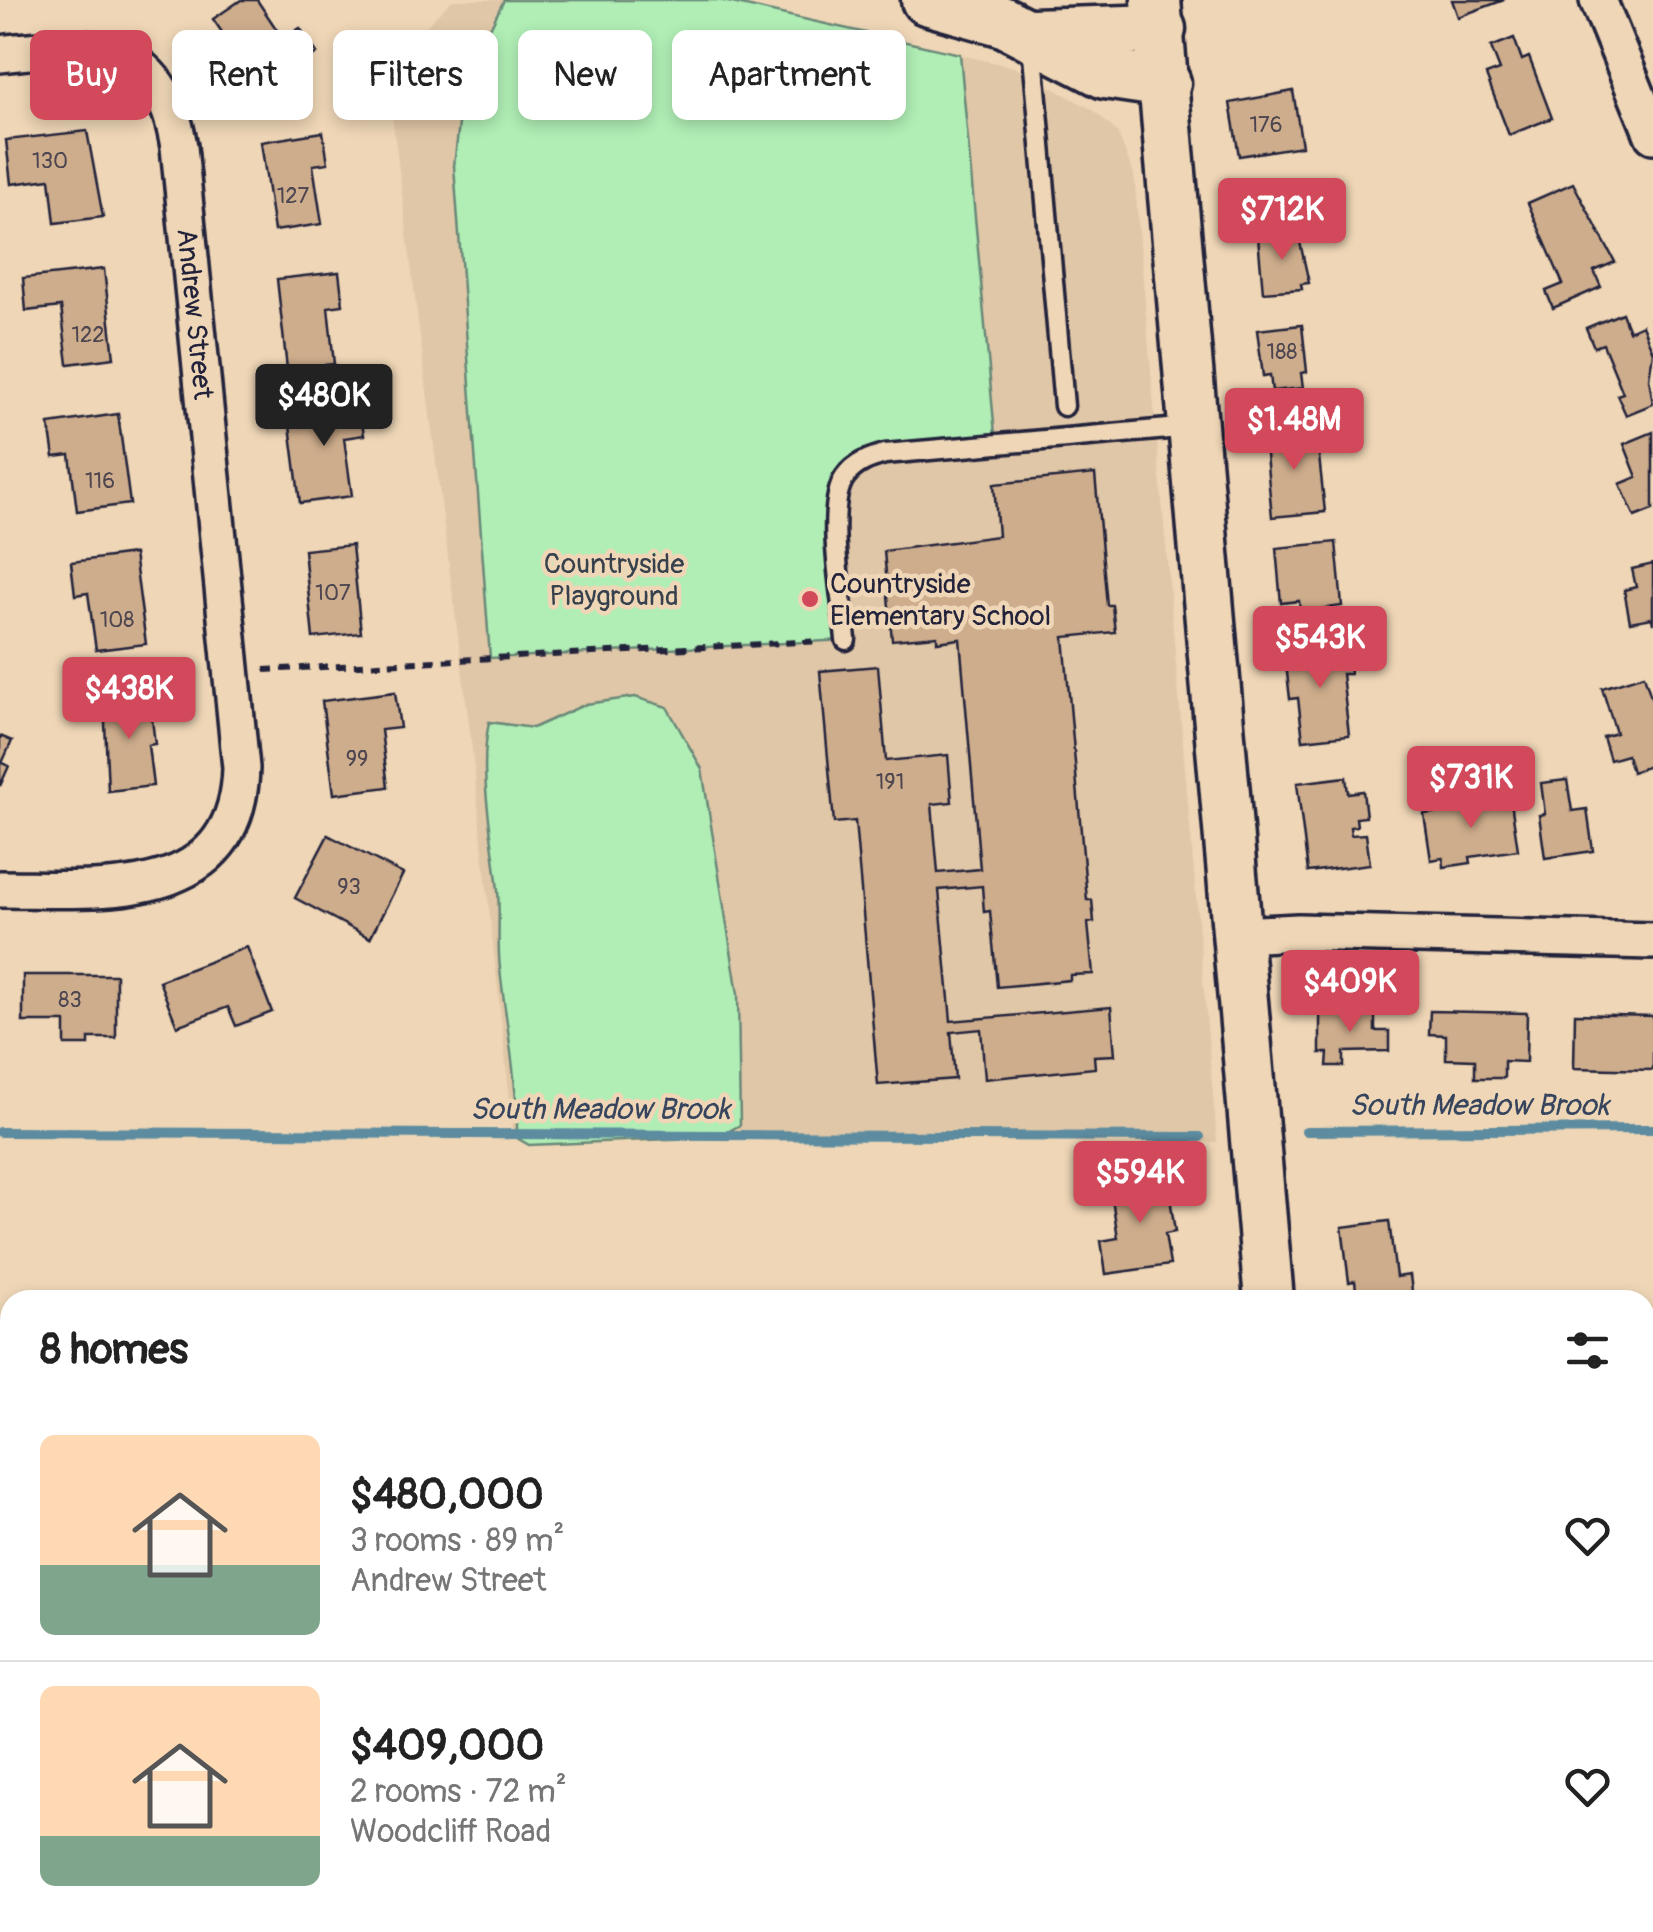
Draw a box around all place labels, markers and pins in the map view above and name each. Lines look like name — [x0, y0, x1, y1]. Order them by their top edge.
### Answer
pin: $712K — [1212, 178, 1352, 263]
pin: $480K — [254, 364, 394, 449]
pin: $1.48M — [1213, 388, 1375, 473]
place label: Countryside Elementary School — [830, 567, 1051, 634]
marker: Countryside Elementary School — [799, 588, 821, 610]
pin: $543K — [1250, 606, 1390, 691]
pin: $438K — [59, 657, 199, 742]
pin: $731K — [1401, 746, 1541, 831]
pin: $409K — [1280, 950, 1420, 1035]
pin: $594K — [1070, 1141, 1210, 1226]

